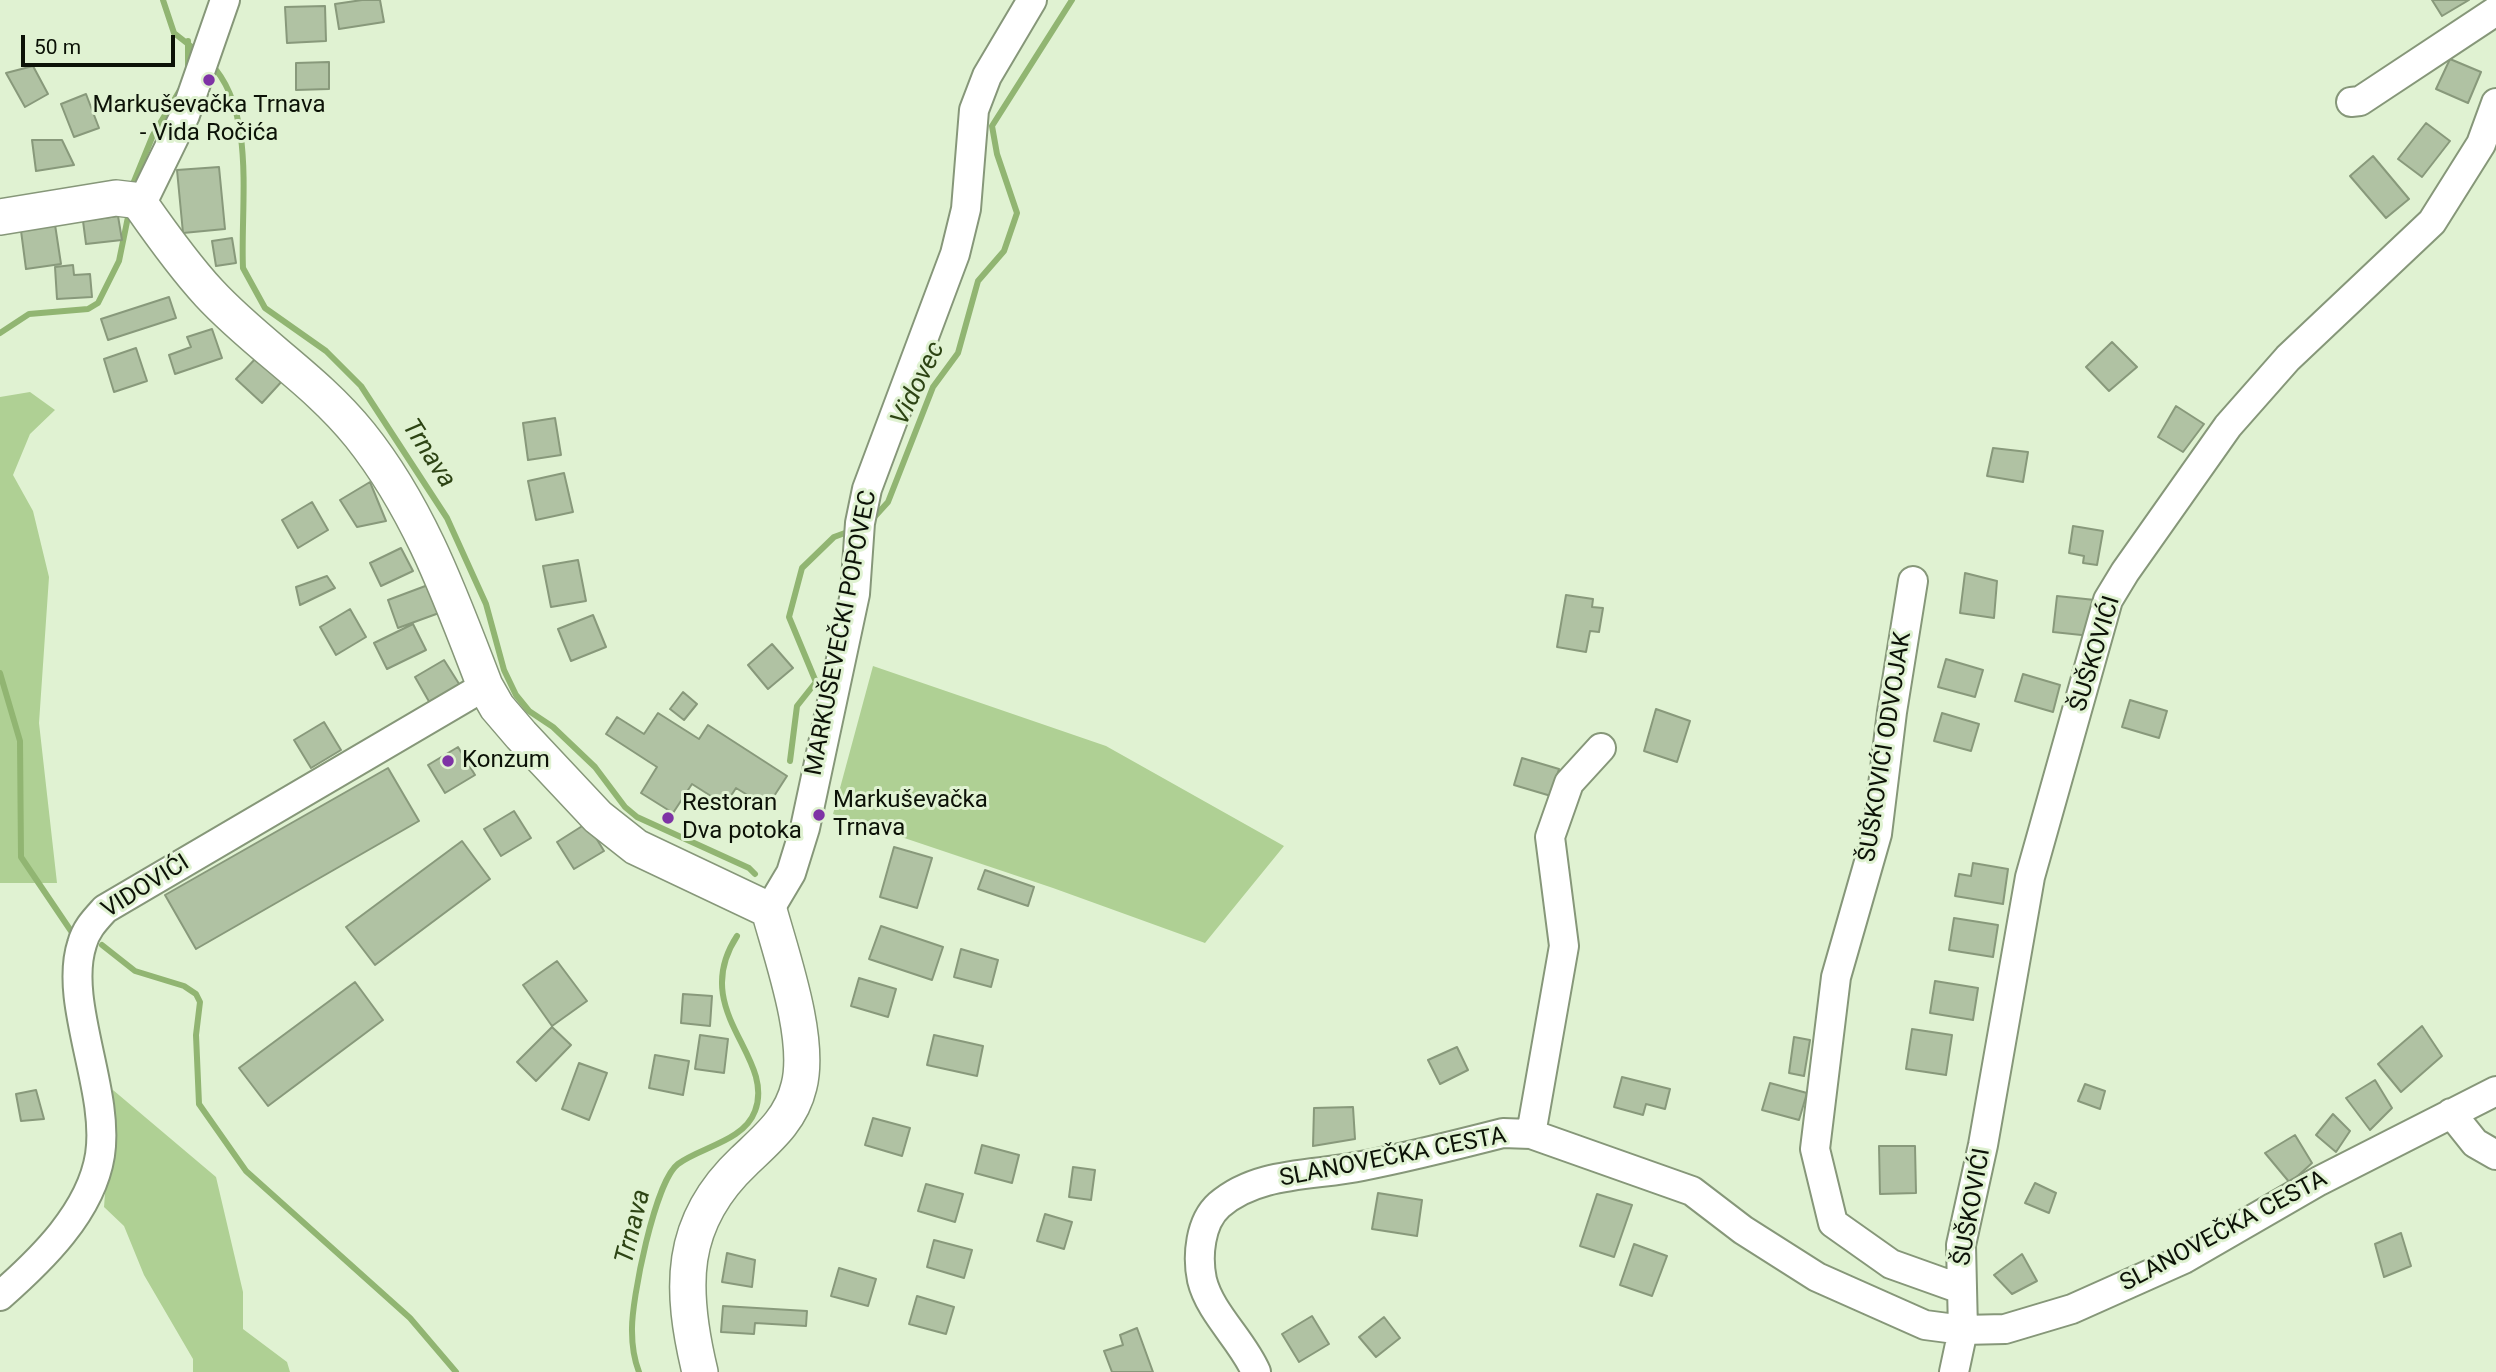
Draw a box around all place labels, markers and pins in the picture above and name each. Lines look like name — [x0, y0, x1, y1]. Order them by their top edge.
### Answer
marker: Markuševačka Trnava - Vida Ročića — [201, 72, 217, 88]
place label: Markuševačka Trnava - Vida Ročića — [93, 92, 325, 148]
place label: Konzum — [462, 747, 550, 775]
marker: Konzum — [440, 753, 456, 769]
place label: Markuševačka Trnava — [833, 787, 988, 843]
place label: Restoran Dva potoka — [682, 790, 802, 846]
marker: Markuševačka Trnava — [811, 807, 827, 823]
marker: Restoran Dva potoka — [660, 810, 676, 826]

